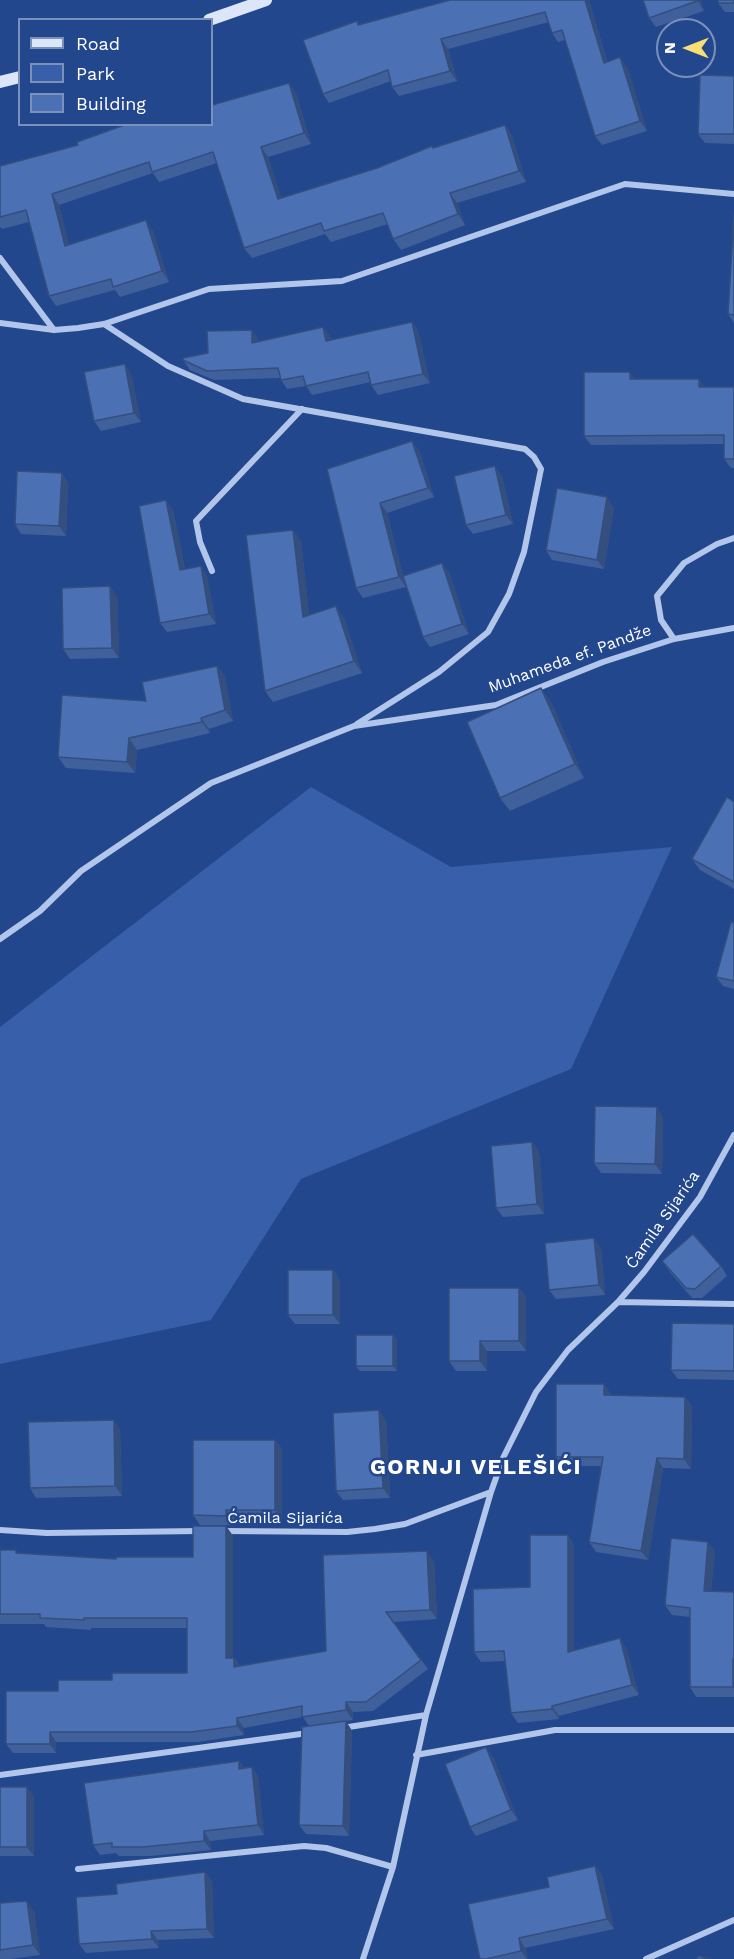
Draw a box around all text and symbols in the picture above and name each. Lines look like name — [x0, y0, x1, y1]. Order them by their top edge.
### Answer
legend — [18, 18, 213, 126]
north arrow — [656, 18, 716, 78]
text: Road — [76, 33, 120, 54]
text: N — [660, 42, 679, 54]
text: Park — [76, 63, 115, 84]
text: Building — [76, 93, 146, 114]
street label: Muhameda ef. Pandže — [486, 621, 654, 697]
street label: Ćamila Sijarića — [622, 1167, 704, 1273]
district label: GORNJI VELEŠIĆI — [370, 1455, 582, 1481]
street label: Ćamila Sijarića — [227, 1508, 343, 1528]

